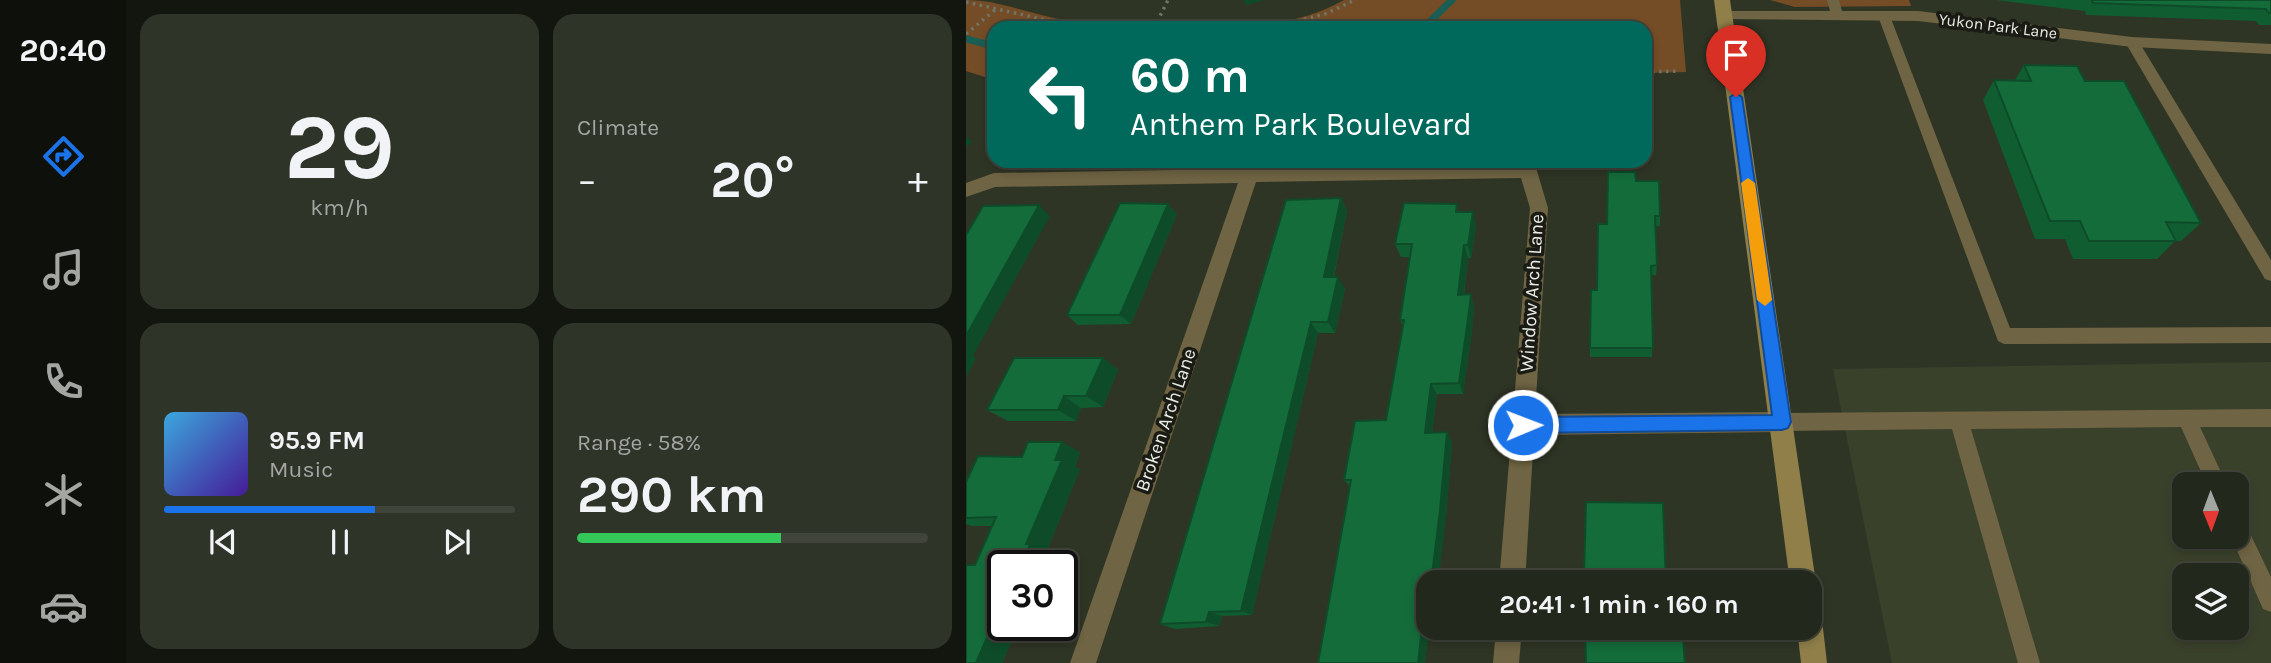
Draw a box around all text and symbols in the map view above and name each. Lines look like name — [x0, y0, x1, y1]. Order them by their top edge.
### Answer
street label: Yukon Park Lane — [1938, 9, 2058, 43]
pin — [1706, 25, 1766, 97]
text: 20:40 — [19, 32, 107, 69]
icon: arrive — [1717, 36, 1755, 74]
text: 60 m — [1130, 47, 1250, 104]
icon: left — [1015, 49, 1106, 140]
text: 29 — [284, 95, 395, 201]
text: Anthem Park Boulevard — [1130, 106, 1472, 143]
text: Climate — [577, 114, 659, 141]
icon: directions — [39, 132, 88, 181]
text: 20° — [710, 149, 795, 210]
text: − — [577, 158, 597, 203]
text: + — [908, 158, 928, 203]
text: km/h — [310, 194, 369, 221]
street label: Window Arch Lane — [1516, 213, 1548, 373]
icon: music — [39, 245, 88, 294]
street label: Broken Arch Lane — [1131, 346, 1201, 494]
icon: phone — [39, 357, 88, 406]
position arrow — [1486, 388, 1560, 462]
text: 95.9 FM — [269, 425, 365, 456]
text: Range · 58% — [577, 429, 701, 456]
text: Music — [269, 456, 333, 483]
text: 290 km — [577, 464, 766, 525]
icon: climate — [39, 470, 88, 519]
north arrow — [2172, 472, 2249, 550]
map controls — [2172, 472, 2249, 640]
icon: previous — [204, 523, 242, 561]
icon: pause — [321, 523, 359, 561]
icon: next — [438, 523, 476, 561]
speed limit sign: 30 — [987, 550, 1078, 641]
button: layers — [2172, 563, 2249, 640]
icon: car — [39, 582, 88, 631]
text: 20:41 · 1 min · 160 m — [1499, 589, 1739, 620]

